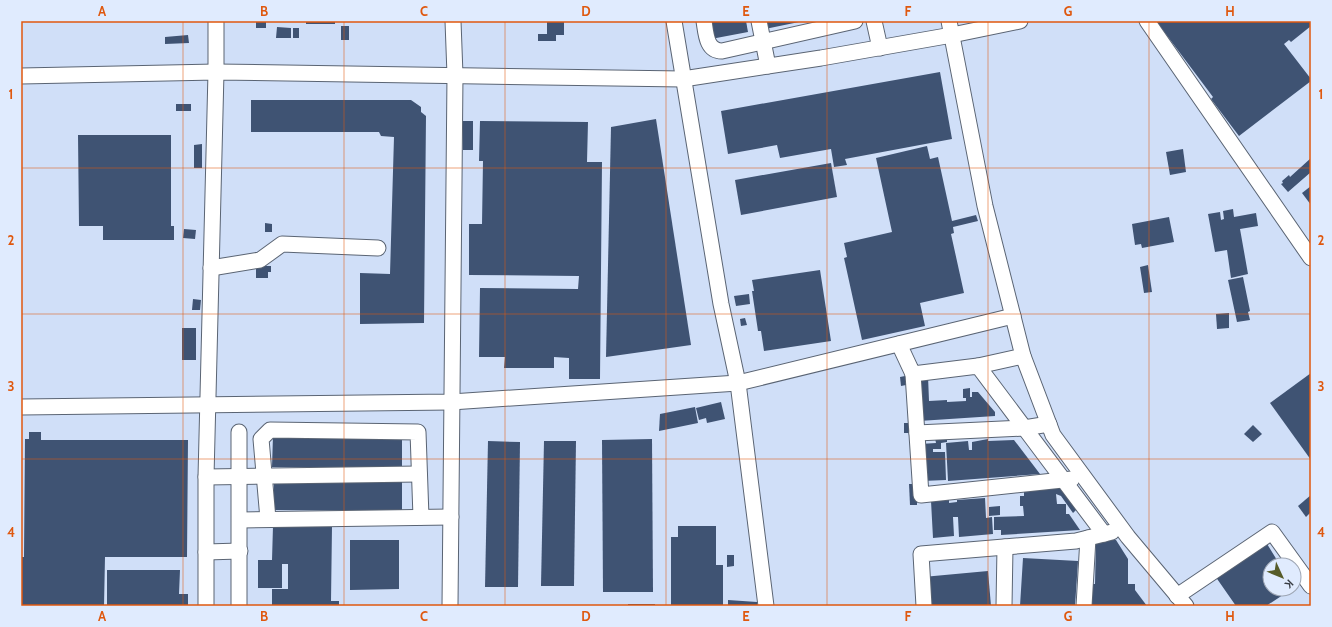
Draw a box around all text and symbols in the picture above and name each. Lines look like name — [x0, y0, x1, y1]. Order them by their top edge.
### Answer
text: A — [98, 3, 107, 19]
text: B — [260, 3, 268, 19]
text: C — [420, 3, 428, 19]
text: D — [581, 3, 591, 19]
text: E — [742, 3, 750, 19]
text: F — [905, 3, 912, 19]
text: G — [1064, 3, 1073, 19]
text: H — [1225, 3, 1235, 19]
text: 1 — [9, 86, 13, 102]
text: 1 — [1319, 86, 1323, 102]
text: 2 — [8, 232, 15, 248]
text: 2 — [1318, 232, 1325, 248]
text: 3 — [7, 378, 15, 394]
text: 3 — [1317, 378, 1325, 394]
text: 4 — [7, 524, 15, 540]
text: 4 — [1317, 524, 1325, 540]
north arrow — [1262, 557, 1302, 597]
text: K — [1282, 577, 1297, 591]
text: A — [98, 608, 107, 624]
text: B — [260, 608, 268, 624]
text: C — [420, 608, 428, 624]
text: D — [581, 608, 591, 624]
text: E — [742, 608, 750, 624]
text: F — [905, 608, 912, 624]
text: G — [1064, 608, 1073, 624]
text: H — [1225, 608, 1235, 624]

